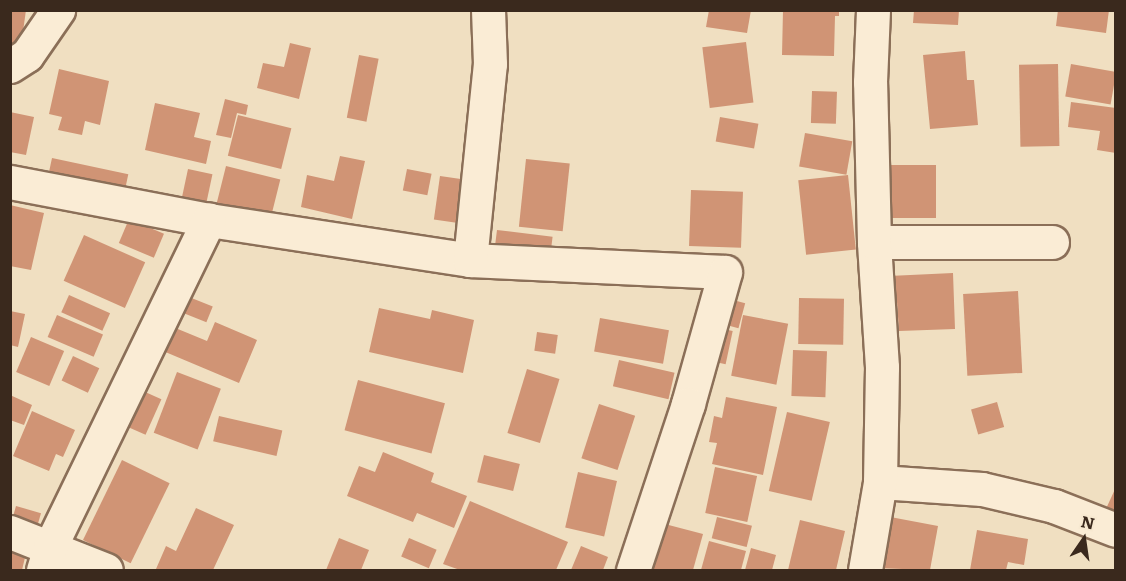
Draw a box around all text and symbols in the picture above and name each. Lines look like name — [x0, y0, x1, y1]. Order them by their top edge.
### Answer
text: N — [1079, 508, 1097, 535]
north arrow — [1054, 509, 1114, 569]

